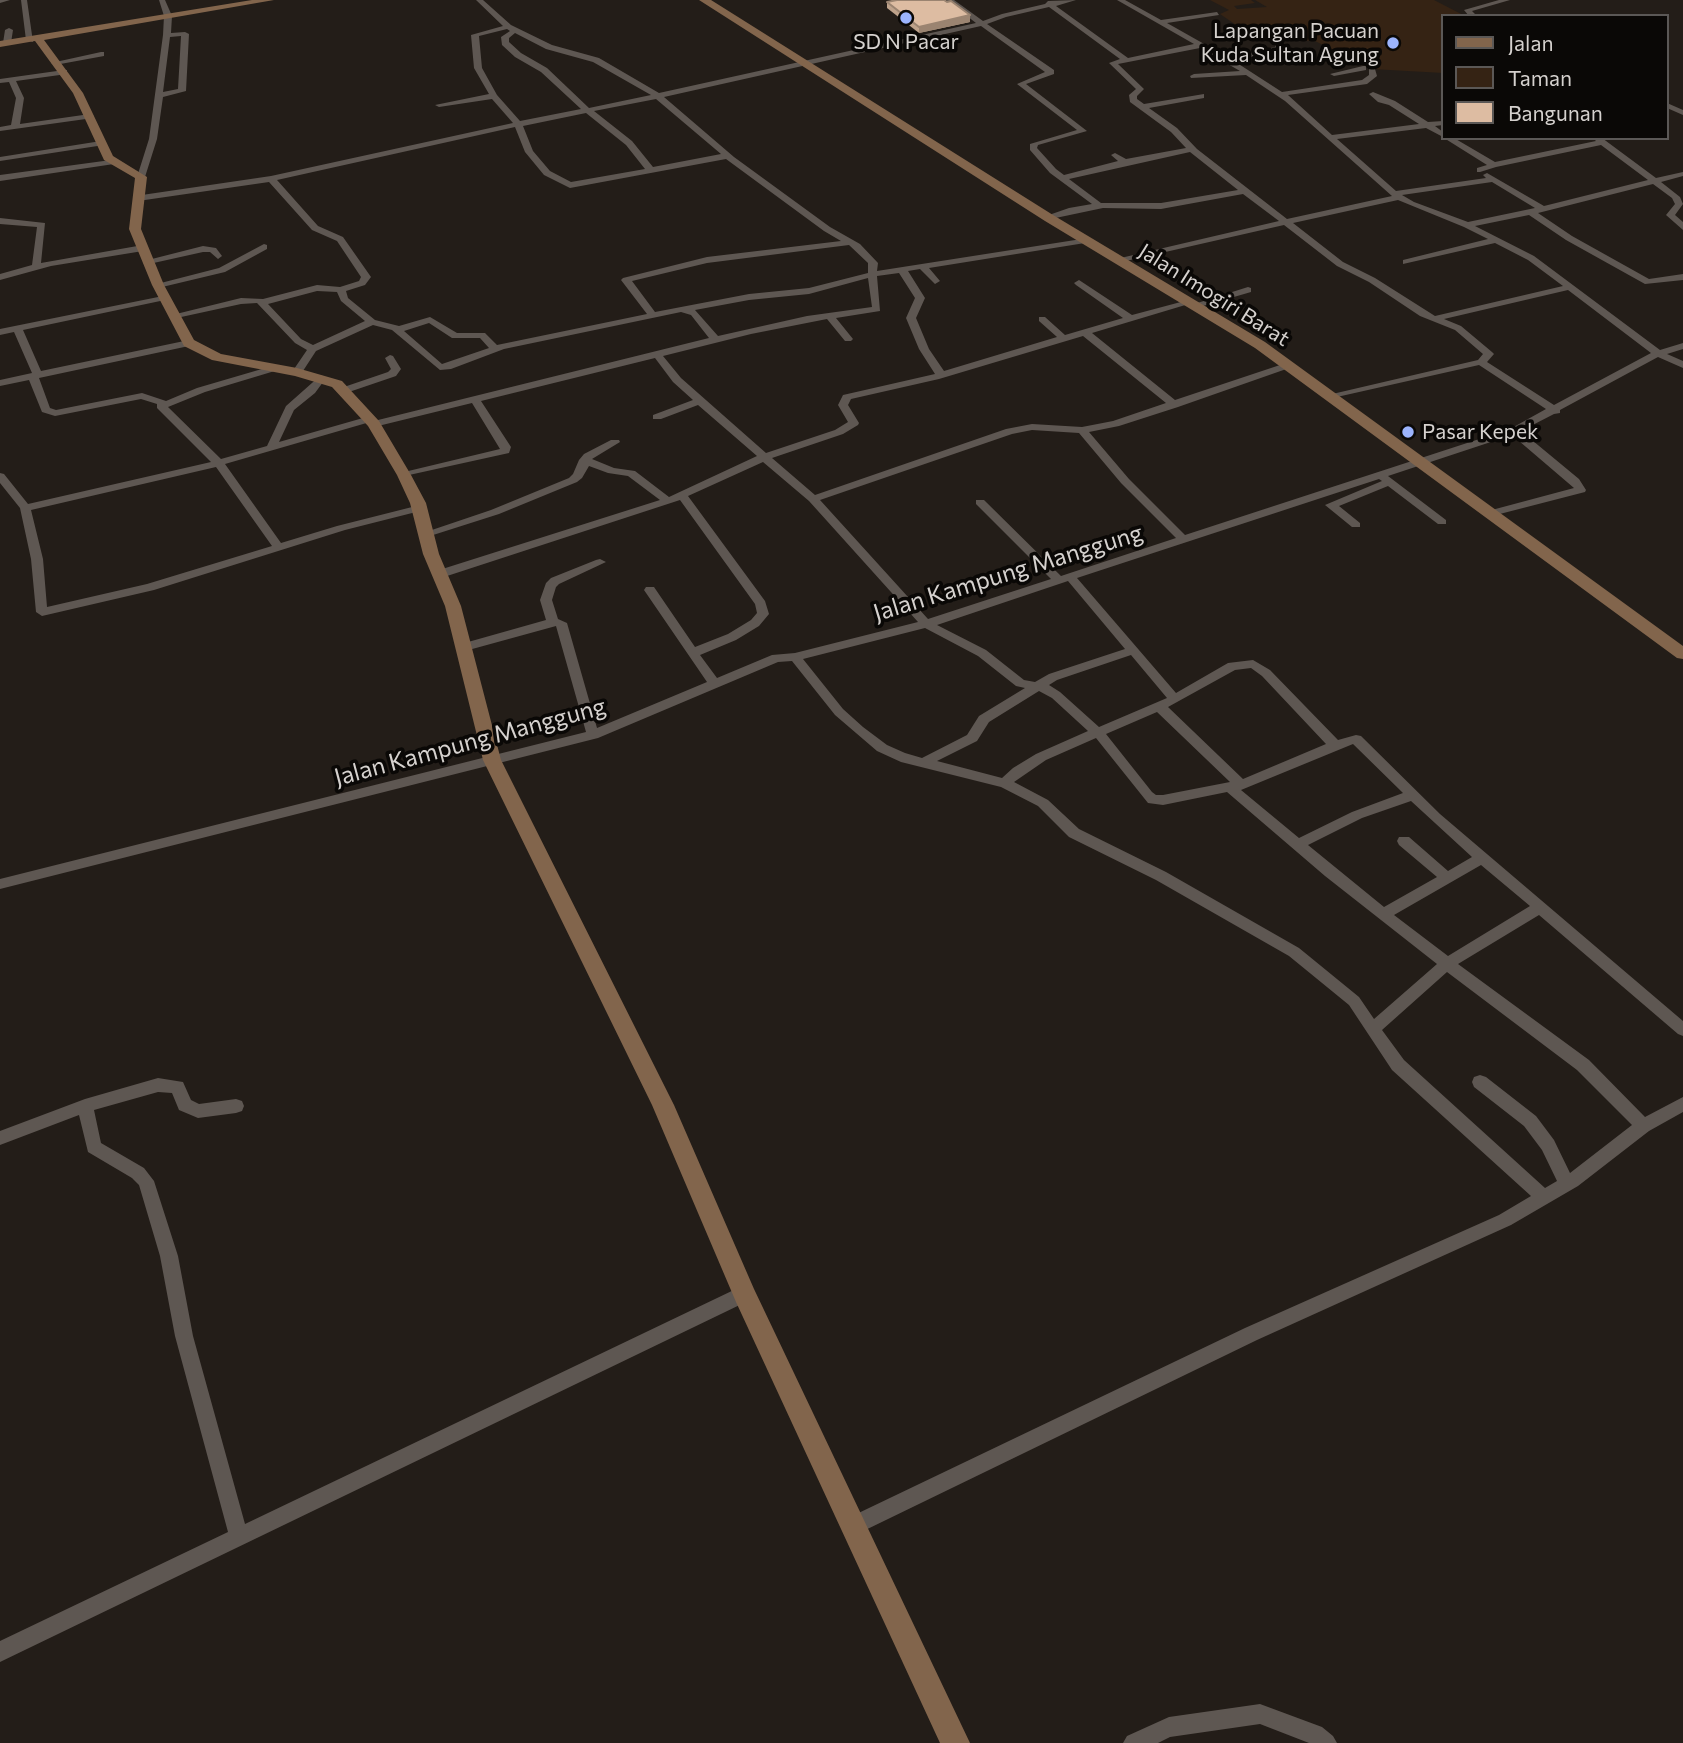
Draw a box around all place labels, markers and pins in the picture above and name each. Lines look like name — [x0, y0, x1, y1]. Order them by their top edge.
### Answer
marker: SD N Pacar — [898, 10, 914, 26]
place label: Lapangan Pacuan Kuda Sultan Agung — [1201, 18, 1379, 68]
place label: SD N Pacar — [853, 29, 959, 55]
marker: Lapangan Pacuan Kuda Sultan Agung — [1385, 35, 1401, 51]
place label: Pasar Kepek — [1422, 419, 1538, 445]
marker: Pasar Kepek — [1400, 424, 1416, 440]

